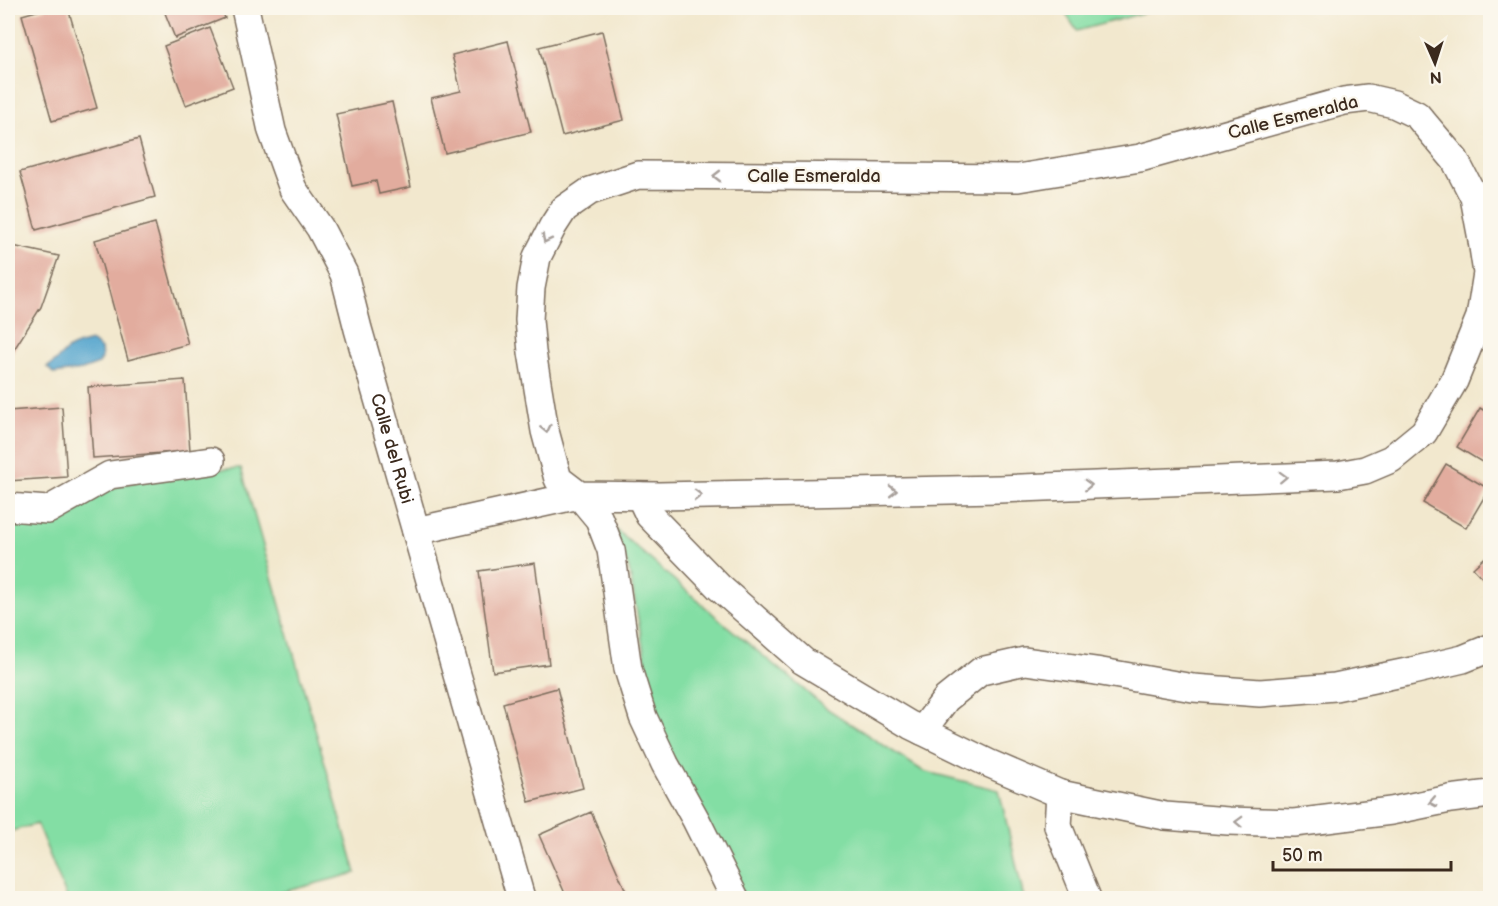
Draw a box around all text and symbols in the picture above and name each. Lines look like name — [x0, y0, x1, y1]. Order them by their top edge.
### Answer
north arrow — [1405, 33, 1465, 93]
text: N — [1429, 67, 1442, 86]
street label: Calle Esmeralda — [1226, 91, 1360, 144]
street label: Calle Esmeralda — [747, 166, 881, 187]
one-way arrow — [712, 170, 721, 182]
one-way arrow — [542, 232, 554, 243]
street label: Calle del Rubi — [366, 391, 417, 506]
one-way arrow — [538, 424, 551, 434]
one-way arrow — [1279, 471, 1288, 484]
one-way arrow — [1084, 479, 1093, 492]
one-way arrow — [889, 485, 898, 497]
one-way arrow — [694, 489, 703, 501]
one-way arrow — [1428, 795, 1438, 808]
one-way arrow — [1235, 815, 1244, 828]
scale bar — [1273, 834, 1452, 872]
text: 50 m — [1282, 845, 1323, 866]

